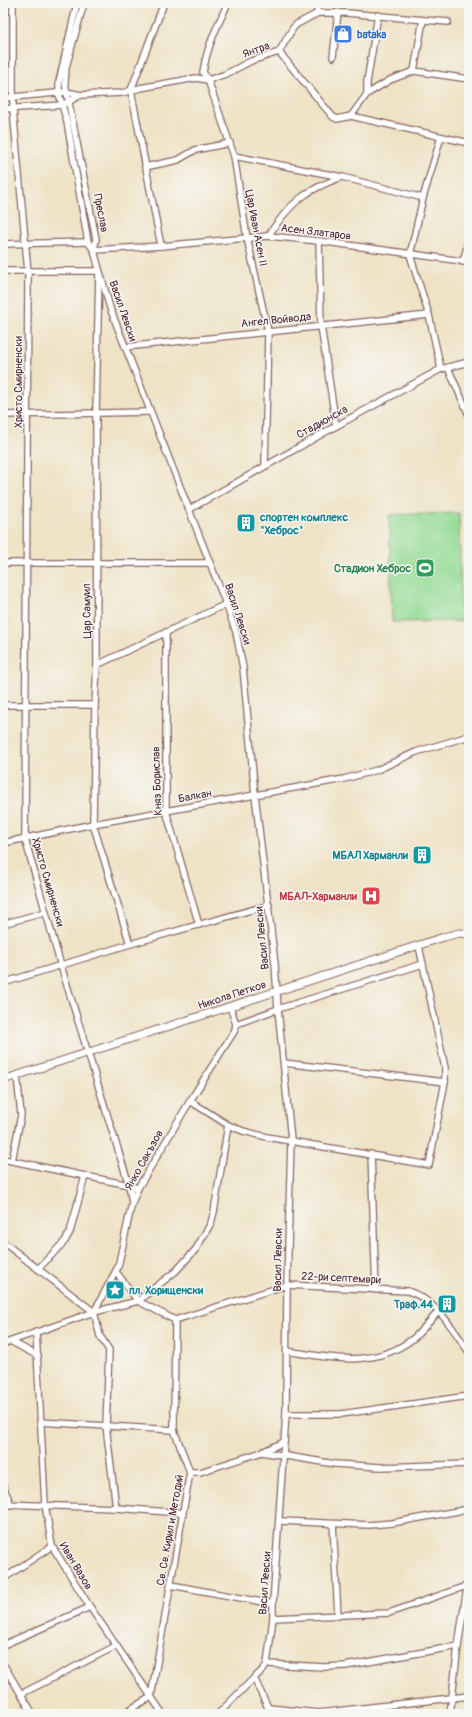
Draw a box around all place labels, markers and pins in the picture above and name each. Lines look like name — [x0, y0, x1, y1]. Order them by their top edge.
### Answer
shop icon: bataka — [332, 23, 354, 45]
place label: bataka — [357, 28, 386, 41]
place label: спортен комплекс "Хеброс" — [259, 511, 348, 537]
building icon: спортен комплекс "Хеброс" — [235, 512, 257, 534]
sports icon: Стадион Хеброс — [414, 557, 436, 579]
place label: Стадион Хеброс — [334, 562, 411, 575]
building icon: МБАЛ Харманли — [411, 844, 433, 866]
place label: МБАЛ Харманли — [333, 849, 408, 862]
hospital icon: МБАЛ-Харманли — [360, 885, 382, 907]
place label: МБАЛ-Харманли — [279, 890, 357, 903]
place icon: пл. Хорищенски — [104, 1279, 126, 1301]
place label: пл. Хорищенски — [129, 1284, 203, 1297]
building icon: Траф.44 — [436, 1293, 458, 1315]
place label: Траф.44 — [393, 1298, 434, 1311]

